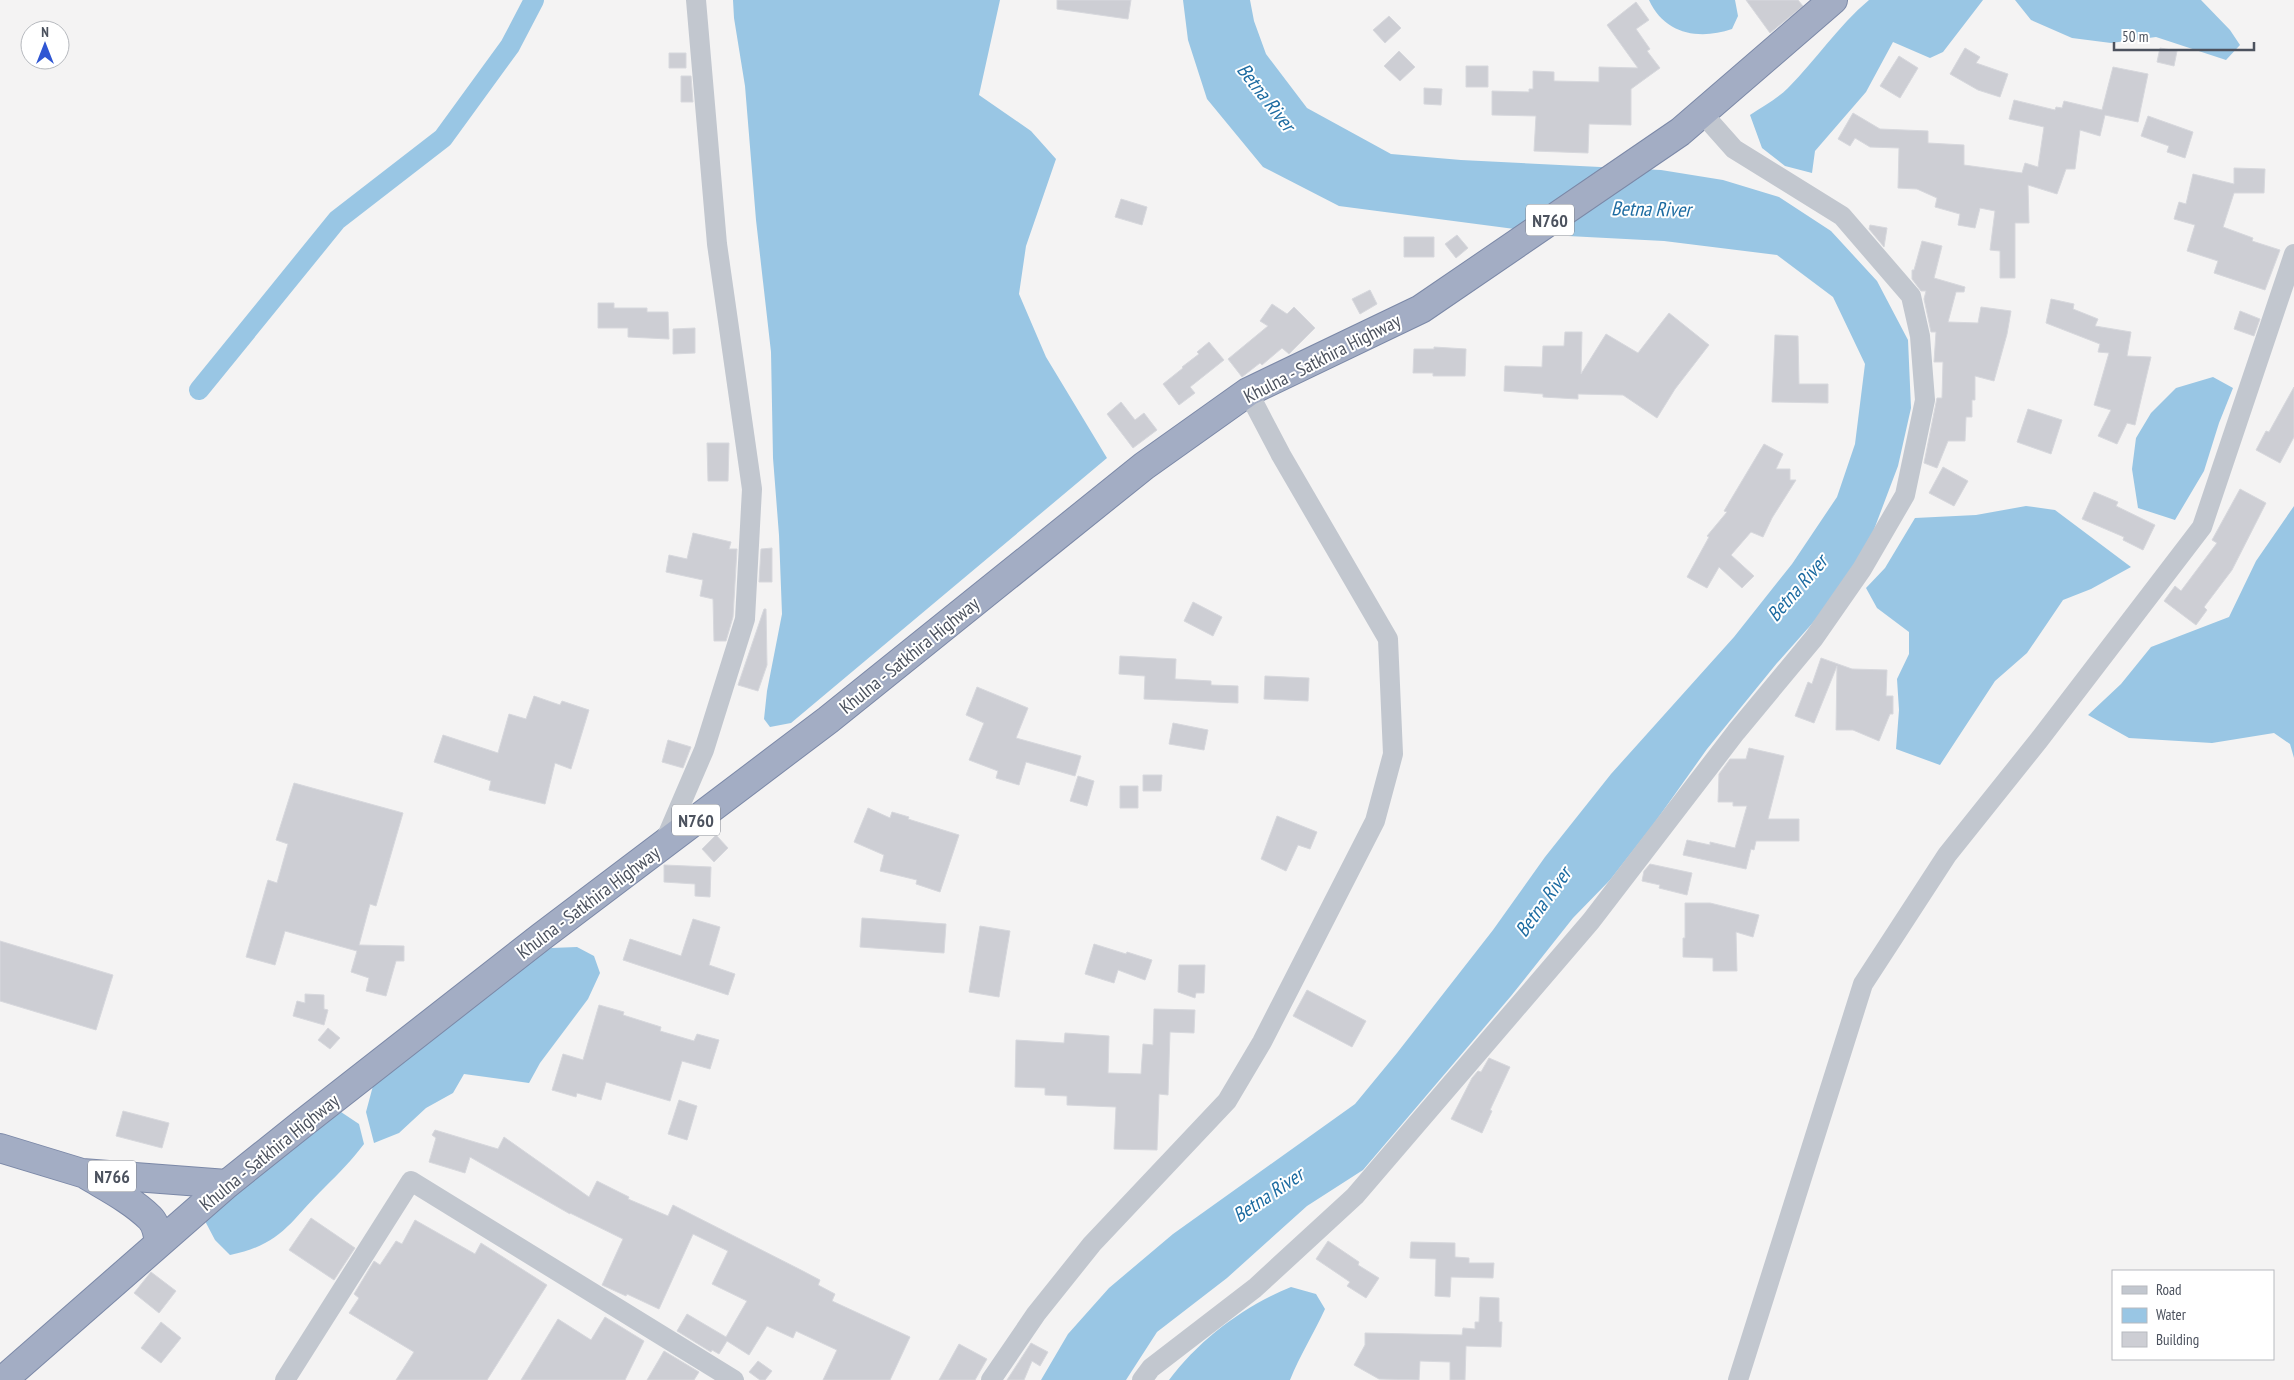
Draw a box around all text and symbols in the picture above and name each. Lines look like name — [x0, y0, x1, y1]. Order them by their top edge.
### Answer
north arrow — [20, 20, 70, 70]
scale bar — [2114, 20, 2254, 52]
text: N — [41, 23, 49, 41]
text: 50 m — [2122, 27, 2148, 46]
water label: Betna River — [1231, 58, 1302, 138]
water label: Betna River — [1611, 195, 1694, 223]
road number: N760 — [1526, 204, 1574, 236]
street label: Khulna - Satkhira Highway — [1239, 308, 1405, 408]
water label: Betna River — [1761, 548, 1835, 627]
street label: Khulna - Satkhira Highway — [834, 591, 984, 719]
road number: N760 — [672, 804, 720, 836]
street label: Khulna - Satkhira Highway — [512, 840, 665, 964]
water label: Betna River — [1509, 860, 1578, 942]
street label: Khulna - Satkhira Highway — [194, 1088, 344, 1216]
road number: N766 — [88, 1160, 136, 1192]
water label: Betna River — [1228, 1161, 1310, 1228]
legend — [2112, 1270, 2274, 1360]
text: Road — [2156, 1280, 2182, 1299]
text: Water — [2156, 1305, 2187, 1324]
text: Building — [2156, 1330, 2199, 1349]

